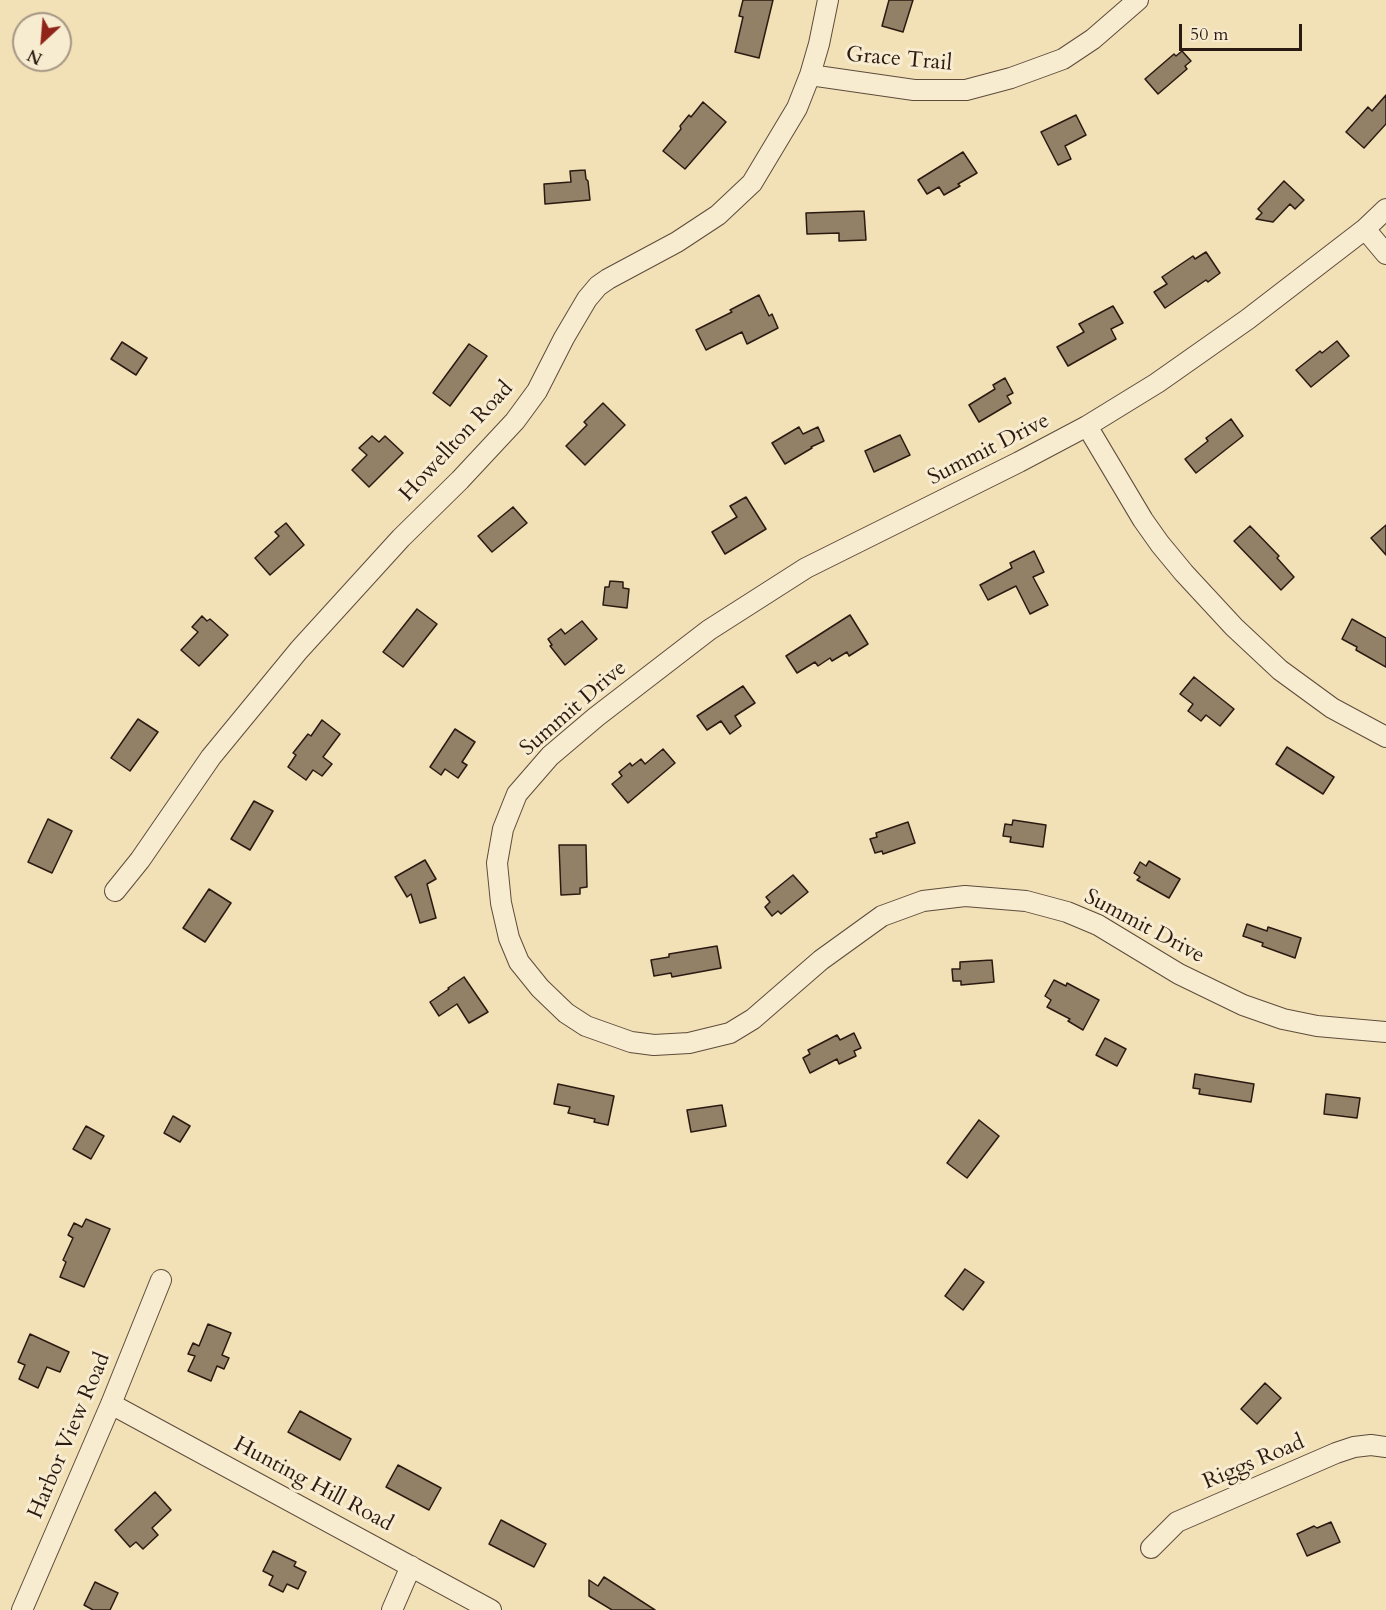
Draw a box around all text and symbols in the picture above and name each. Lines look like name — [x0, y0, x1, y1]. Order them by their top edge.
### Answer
north arrow — [12, 12, 72, 72]
scale bar — [1182, 12, 1305, 50]
text: 50 m — [1190, 22, 1229, 47]
street label: Grace Trail — [845, 42, 953, 78]
text: N — [24, 43, 46, 69]
street label: Howellton Road — [395, 376, 519, 508]
street label: Summit Drive — [924, 408, 1054, 492]
street label: Summit Drive — [515, 656, 633, 762]
street label: Summit Drive — [1079, 884, 1209, 970]
street label: Harbor View Road — [23, 1349, 117, 1523]
street label: Riggs Road — [1199, 1430, 1309, 1496]
street label: Hunting Hill Road — [229, 1432, 397, 1538]

